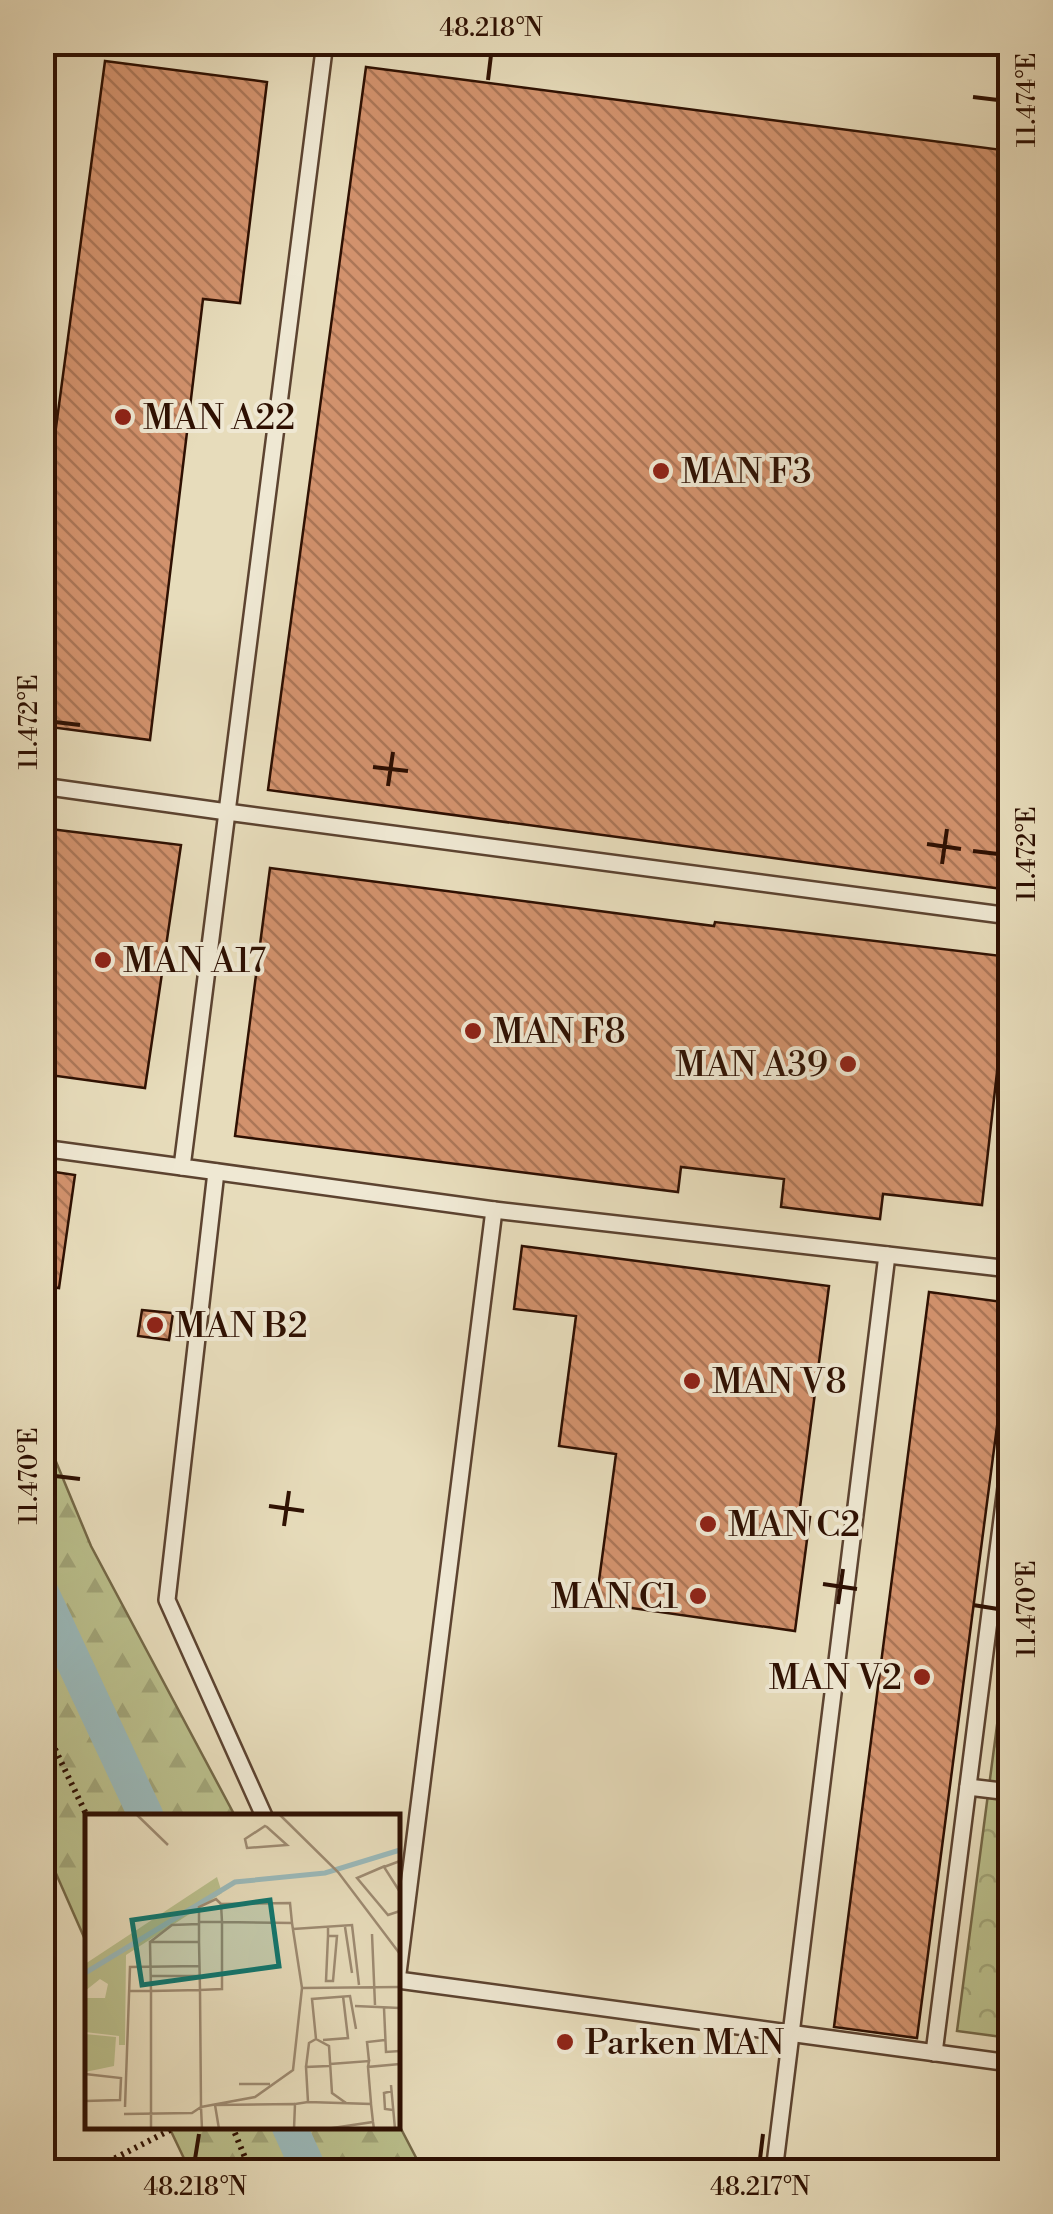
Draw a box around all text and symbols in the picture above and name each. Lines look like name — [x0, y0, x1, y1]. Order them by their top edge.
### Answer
text: 48.218°N — [439, 13, 543, 44]
text: 11.474°E — [1012, 53, 1043, 147]
place label: MAN A22 — [143, 397, 295, 440]
marker: MAN A22 — [112, 406, 134, 428]
place label: MAN F3 — [681, 451, 812, 494]
marker: MAN F3 — [650, 460, 672, 482]
text: 11.472°E — [14, 674, 45, 770]
text: 11.472°E — [1012, 806, 1043, 902]
place label: MAN A17 — [123, 940, 266, 983]
marker: MAN A17 — [92, 949, 114, 971]
place label: MAN F8 — [493, 1011, 626, 1054]
marker: MAN F8 — [462, 1020, 484, 1042]
place label: MAN A39 — [675, 1044, 828, 1087]
marker: MAN A39 — [837, 1053, 859, 1075]
place label: MAN B2 — [175, 1305, 308, 1348]
marker: MAN B2 — [144, 1314, 166, 1336]
place label: MAN V8 — [712, 1361, 847, 1404]
marker: MAN V8 — [681, 1370, 703, 1392]
text: 11.470°E — [14, 1427, 45, 1525]
place label: MAN C2 — [728, 1504, 860, 1547]
marker: MAN C2 — [697, 1513, 719, 1535]
text: 11.470°E — [1012, 1560, 1043, 1658]
place label: MAN C1 — [551, 1576, 678, 1619]
marker: MAN C1 — [687, 1585, 709, 1607]
place label: MAN V2 — [769, 1657, 902, 1700]
marker: MAN V2 — [911, 1666, 933, 1688]
inset map — [85, 1814, 400, 2129]
place label: Parken MAN — [585, 2022, 784, 2065]
marker: Parken MAN — [554, 2031, 576, 2053]
text: 48.218°N — [143, 2172, 247, 2203]
text: 48.217°N — [710, 2172, 810, 2203]

